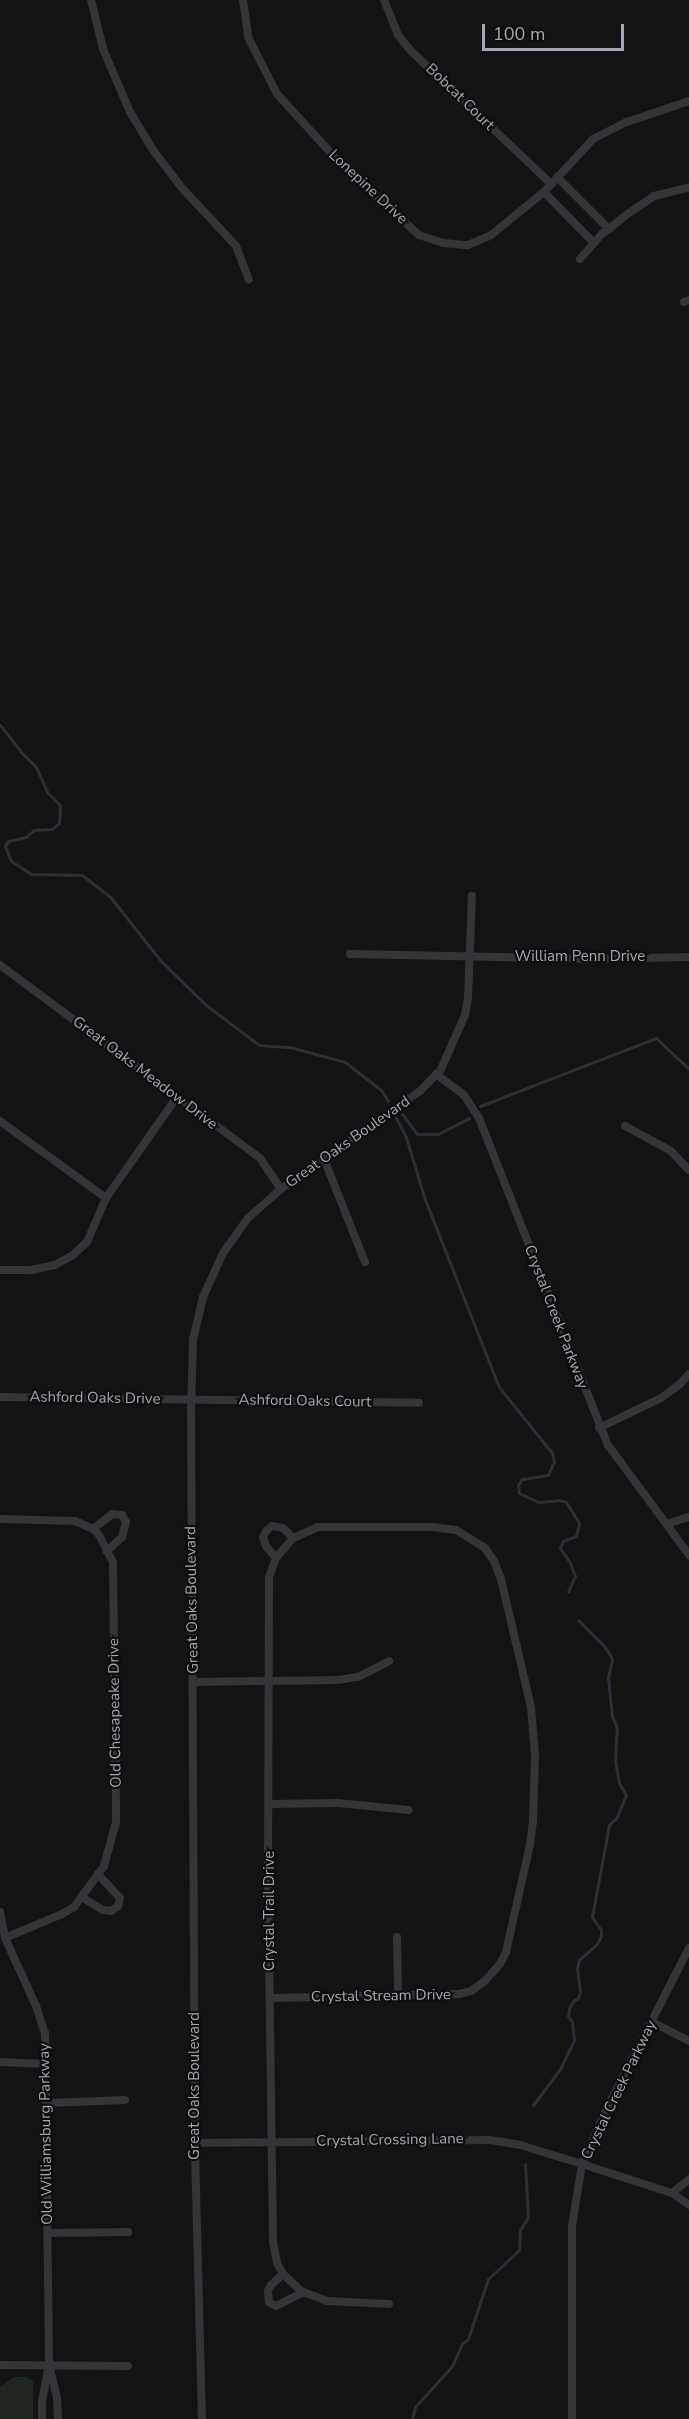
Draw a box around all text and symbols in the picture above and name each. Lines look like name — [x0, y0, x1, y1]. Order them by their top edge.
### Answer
scale bar — [485, 12, 628, 50]
text: 100 m — [493, 22, 545, 46]
street label: Bobcat Court — [422, 60, 498, 134]
street label: Lonepine Drive — [325, 146, 411, 228]
street label: William Penn Drive — [515, 948, 645, 966]
street label: Great Oaks Meadow Drive — [69, 1013, 221, 1133]
street label: Great Oaks Boulevard — [282, 1092, 414, 1192]
street label: Crystal Creek Parkway — [520, 1243, 592, 1391]
street label: Ashford Oaks Drive — [29, 1388, 161, 1408]
street label: Ashford Oaks Court — [238, 1391, 372, 1411]
street label: Great Oaks Boulevard — [182, 1526, 202, 1674]
street label: Old Chesapeake Drive — [105, 1638, 125, 1788]
street label: Crystal Trail Drive — [261, 1851, 279, 1971]
street label: Crystal Stream Drive — [311, 1986, 451, 2006]
street label: Great Oaks Boulevard — [186, 2012, 204, 2160]
street label: Crystal Creek Parkway — [577, 2017, 661, 2163]
street label: Old Williamsburg Parkway — [35, 2043, 57, 2225]
street label: Crystal Crossing Lane — [316, 2130, 464, 2150]

